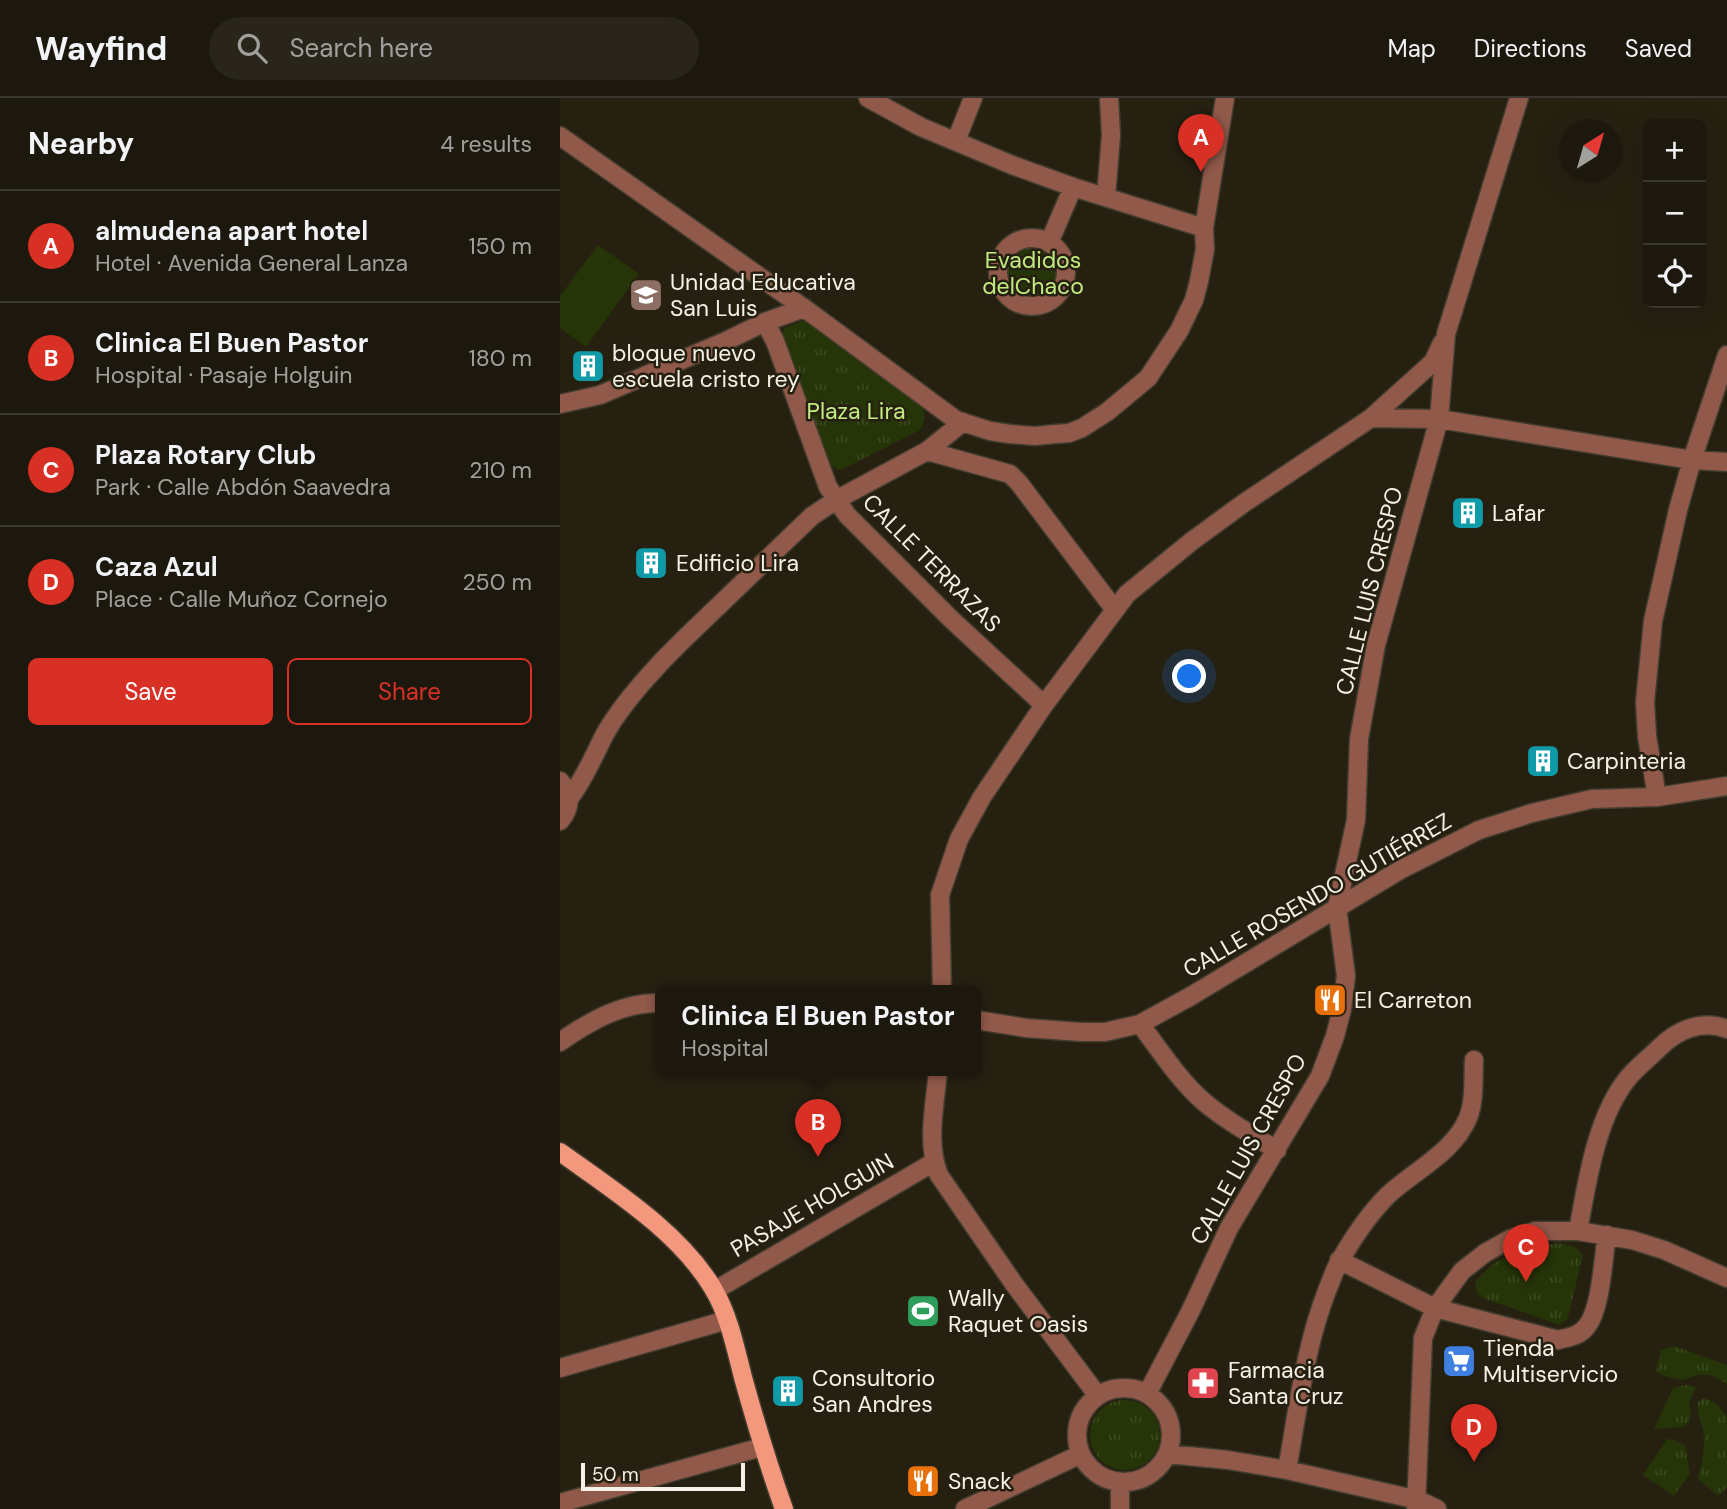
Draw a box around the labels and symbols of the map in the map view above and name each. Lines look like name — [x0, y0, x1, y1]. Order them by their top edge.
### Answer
pin: A — [1178, 114, 1224, 172]
north arrow — [1559, 119, 1622, 182]
park label: Evadidos delChaco — [982, 245, 1084, 301]
place label: Unidad Educativa San Luis — [670, 267, 856, 323]
school or university icon: Unidad Educativa San Luis — [627, 276, 665, 314]
place label: bloque nuevo escuela cristo rey — [612, 338, 800, 394]
building icon: bloque nuevo escuela cristo rey — [569, 347, 607, 385]
park label: Plaza Lira — [807, 396, 905, 426]
street label: CALLE LUIS CRESPO — [1329, 484, 1409, 698]
street label: CALLE TERRAZAS — [856, 487, 1008, 639]
building icon: Lafar — [1449, 494, 1487, 532]
place label: Lafar — [1492, 498, 1545, 528]
building icon: Edificio Lira — [632, 544, 670, 582]
place label: Edificio Lira — [676, 548, 799, 578]
your location — [1172, 659, 1206, 693]
building icon: Carpinteria — [1524, 742, 1562, 780]
place label: Carpinteria — [1567, 746, 1686, 776]
street label: CALLE ROSENDO GUTIÉRREZ — [1178, 806, 1456, 984]
restaurant icon: El Carreton — [1311, 981, 1349, 1019]
place label: El Carreton — [1354, 985, 1472, 1015]
street label: CALLE LUIS CRESPO — [1183, 1048, 1313, 1250]
pin: B — [795, 1099, 841, 1157]
street label: PASAJE HOLGUIN — [725, 1146, 899, 1264]
pin: C — [1503, 1224, 1549, 1282]
place label: Wally Raquet Oasis — [948, 1283, 1088, 1339]
sports icon: Wally Raquet Oasis — [904, 1292, 942, 1330]
place label: Tienda Multiservicio — [1483, 1333, 1618, 1389]
supermarket icon: Tienda Multiservicio — [1440, 1342, 1478, 1380]
place label: Farmacia Santa Cruz — [1228, 1355, 1343, 1411]
place label: Consultorio San Andres — [812, 1363, 935, 1419]
pharmacy icon: Farmacia Santa Cruz — [1184, 1364, 1222, 1402]
building icon: Consultorio San Andres — [769, 1372, 807, 1410]
pin: D — [1451, 1404, 1497, 1462]
scale bar — [581, 1460, 746, 1492]
restaurant icon: Snack — [904, 1462, 942, 1500]
place label: Snack — [948, 1466, 1012, 1496]

